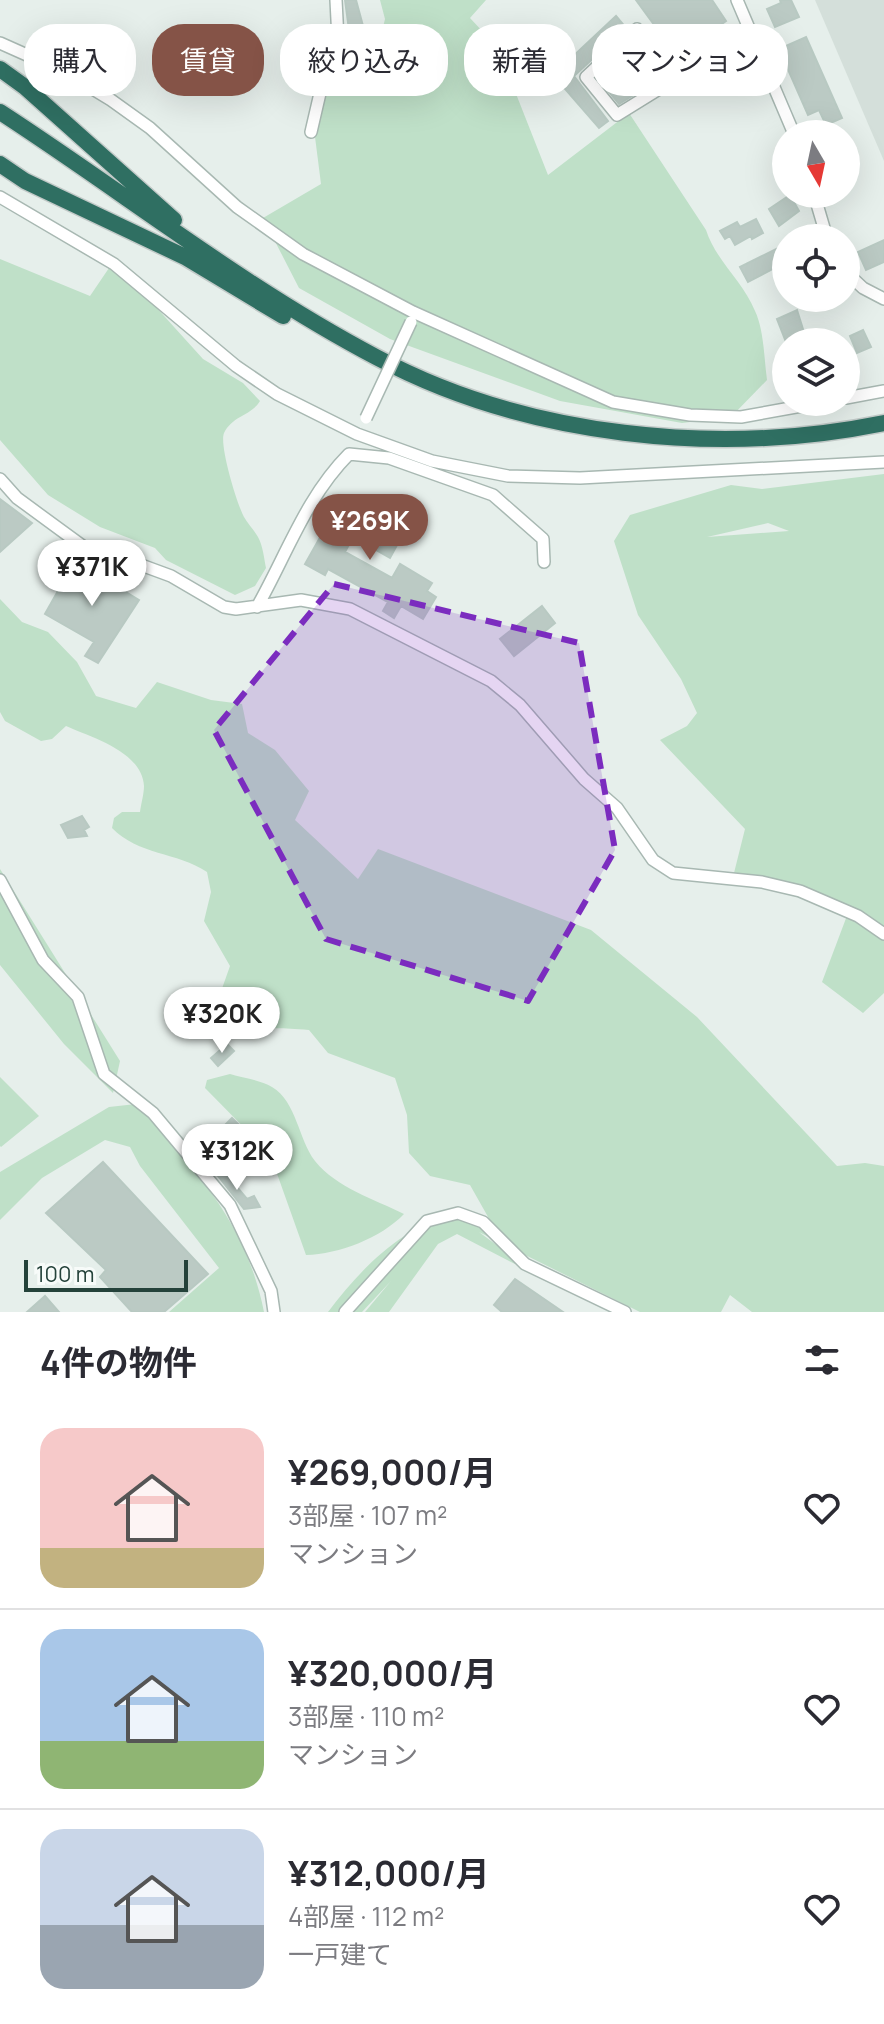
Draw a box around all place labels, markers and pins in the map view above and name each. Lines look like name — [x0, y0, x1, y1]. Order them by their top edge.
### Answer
pin: ¥269K — [314, 494, 426, 562]
pin: ¥371K — [36, 540, 148, 608]
pin: ¥320K — [166, 987, 278, 1055]
pin: ¥312K — [181, 1124, 293, 1192]

